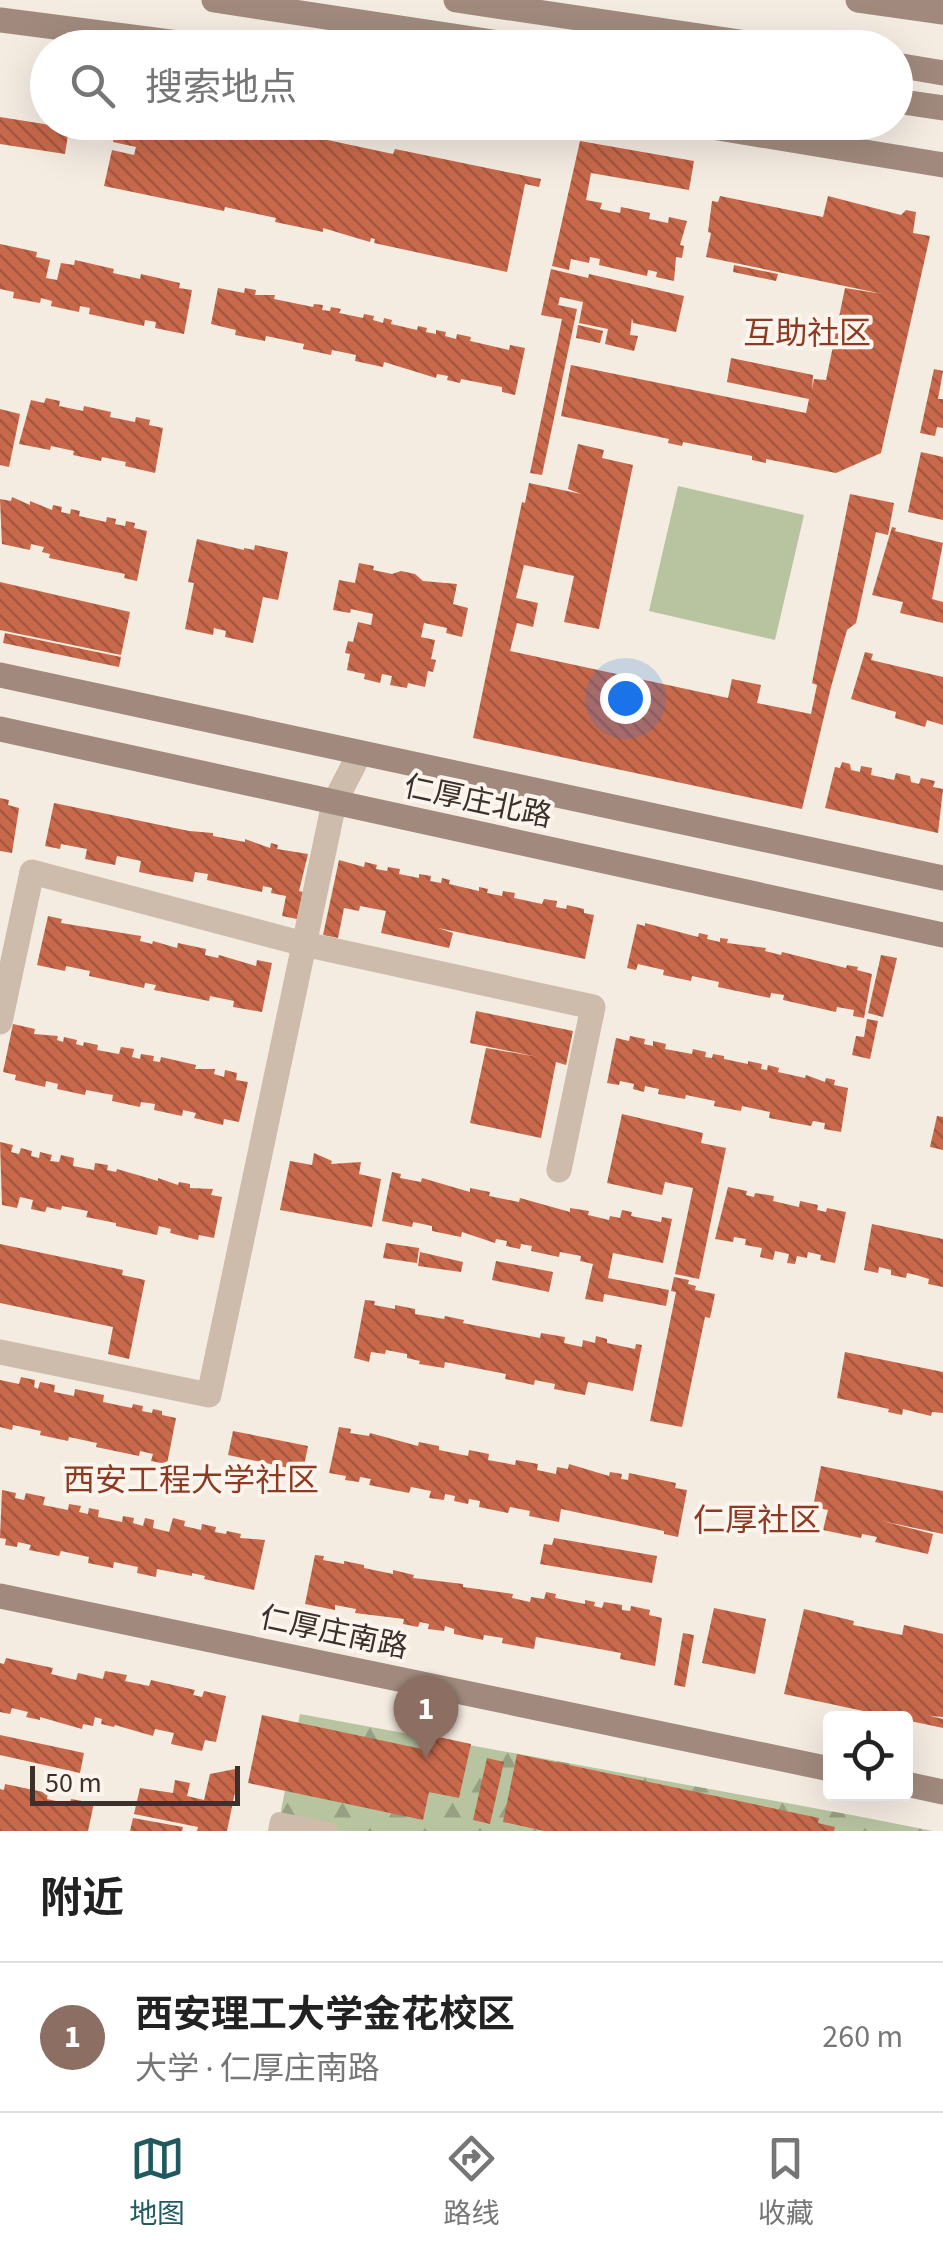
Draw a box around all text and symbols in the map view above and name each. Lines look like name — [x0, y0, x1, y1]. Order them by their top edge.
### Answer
search box — [30, 30, 913, 140]
icon: search — [65, 58, 120, 113]
text: 搜索地点 — [145, 61, 297, 115]
district label: 互助社区 — [743, 311, 871, 357]
your location — [600, 673, 651, 724]
street label: 仁厚庄北路 — [400, 765, 556, 838]
district label: 西安工程大学社区 — [63, 1458, 319, 1504]
district label: 仁厚社区 — [693, 1498, 821, 1544]
street label: 仁厚庄南路 — [256, 1596, 412, 1669]
pin: 1 — [394, 1676, 458, 1758]
map controls — [823, 1711, 913, 1801]
button: locate — [823, 1711, 913, 1801]
scale bar — [30, 1761, 240, 1806]
text: 50 m — [45, 1763, 102, 1803]
text: 附近 — [40, 1869, 124, 1929]
text: 西安理工大学金花校区 — [135, 1988, 515, 2042]
text: 1 — [64, 2014, 81, 2060]
text: 260 m — [822, 2014, 903, 2060]
text: 大学 · 仁厚庄南路 — [135, 2046, 380, 2092]
tab: 地图 — [129, 2131, 185, 2234]
tab: 路线 — [443, 2131, 500, 2234]
tab: 收藏 — [758, 2131, 814, 2234]

